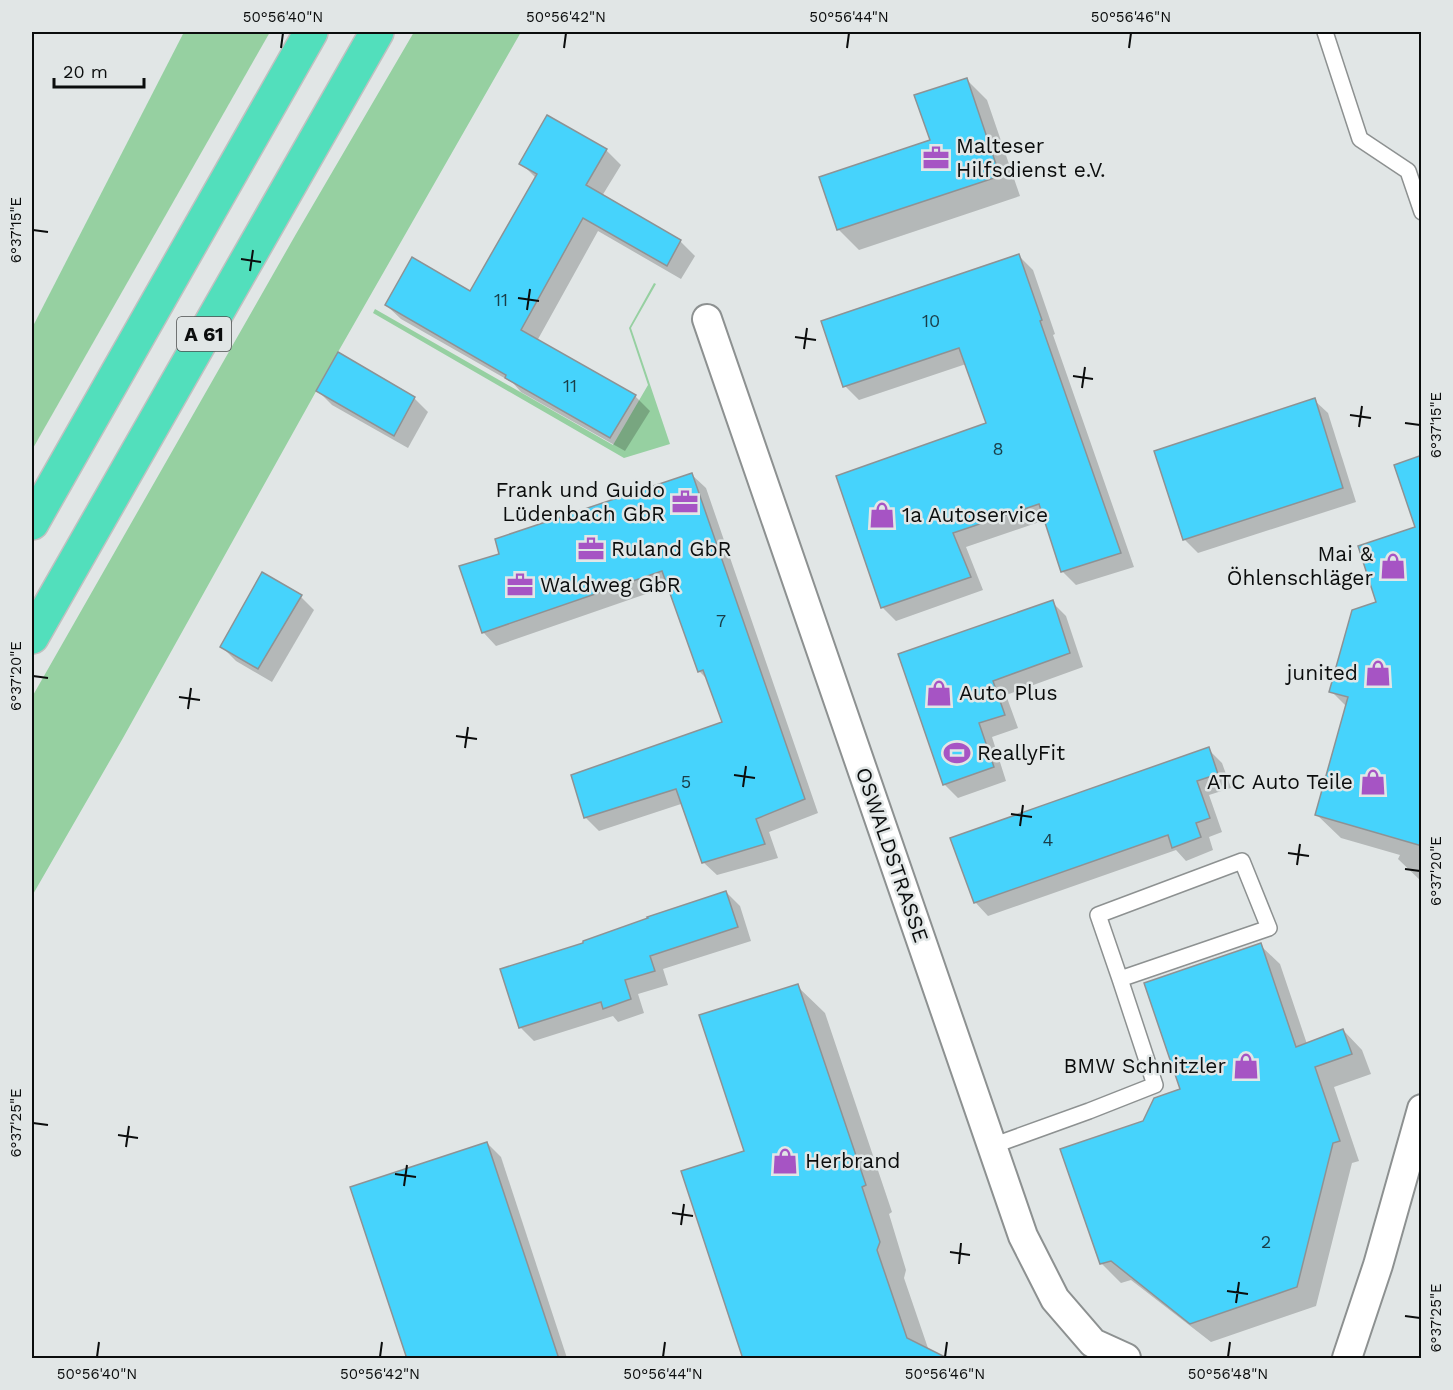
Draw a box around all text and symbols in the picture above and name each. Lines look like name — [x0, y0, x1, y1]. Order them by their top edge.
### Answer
text: 50°56'40"N — [243, 8, 323, 26]
text: 50°56'42"N — [526, 8, 606, 26]
text: 50°56'44"N — [809, 8, 889, 26]
text: 50°56'46"N — [1091, 8, 1171, 26]
scale bar — [54, 51, 144, 89]
text: 20 m — [63, 61, 108, 82]
place label: Malteser Hilfsdienst e.V. — [956, 133, 1106, 182]
office icon: Malteser Hilfsdienst e.V. — [921, 143, 951, 173]
text: 6°37'15"E — [7, 197, 25, 263]
house number: 11 — [494, 289, 508, 310]
house number: 10 — [922, 310, 940, 331]
road number: A 61 — [177, 317, 231, 351]
house number: 11 — [563, 375, 577, 396]
text: 6°37'15"E — [1427, 392, 1445, 458]
house number: 8 — [992, 438, 1004, 459]
place label: Frank und Guido Lüdenbach GbR — [495, 477, 665, 526]
office icon: Frank und Guido Lüdenbach GbR — [670, 487, 700, 517]
shop icon: 1a Autoservice — [867, 500, 897, 530]
place label: 1a Autoservice — [902, 502, 1048, 527]
office icon: Ruland GbR — [576, 534, 606, 564]
place label: Ruland GbR — [611, 536, 732, 561]
place label: Mai & Öhlenschläger — [1227, 541, 1374, 590]
shop icon: Mai & Öhlenschläger — [1378, 551, 1408, 581]
office icon: Waldweg GbR — [505, 570, 535, 600]
place label: Waldweg GbR — [540, 572, 681, 597]
house number: 7 — [716, 610, 726, 631]
text: 6°37'20"E — [7, 641, 25, 711]
shop icon: junited — [1363, 658, 1393, 688]
place label: junited — [1285, 660, 1358, 685]
shop icon: Auto Plus — [924, 678, 954, 708]
place label: Auto Plus — [959, 680, 1057, 705]
sports icon: ReallyFit — [942, 738, 972, 768]
place label: ReallyFit — [977, 740, 1065, 765]
street label: OSWALDSTRASSE — [851, 764, 934, 946]
shop icon: ATC Auto Teile — [1358, 767, 1388, 797]
place label: ATC Auto Teile — [1207, 769, 1353, 794]
house number: 5 — [681, 771, 691, 792]
house number: 4 — [1043, 829, 1054, 850]
text: 6°37'20"E — [1427, 836, 1445, 906]
shop icon: BMW Schnitzler — [1231, 1051, 1261, 1081]
place label: BMW Schnitzler — [1064, 1053, 1226, 1078]
text: 6°37'25"E — [7, 1088, 25, 1158]
shop icon: Herbrand — [770, 1146, 800, 1176]
place label: Herbrand — [805, 1148, 900, 1173]
house number: 2 — [1261, 1231, 1271, 1252]
text: 6°37'25"E — [1427, 1283, 1445, 1353]
text: 50°56'40"N — [57, 1365, 137, 1383]
text: 50°56'42"N — [340, 1365, 420, 1383]
text: 50°56'44"N — [623, 1365, 703, 1383]
text: 50°56'46"N — [905, 1365, 985, 1383]
text: 50°56'48"N — [1188, 1365, 1268, 1383]

